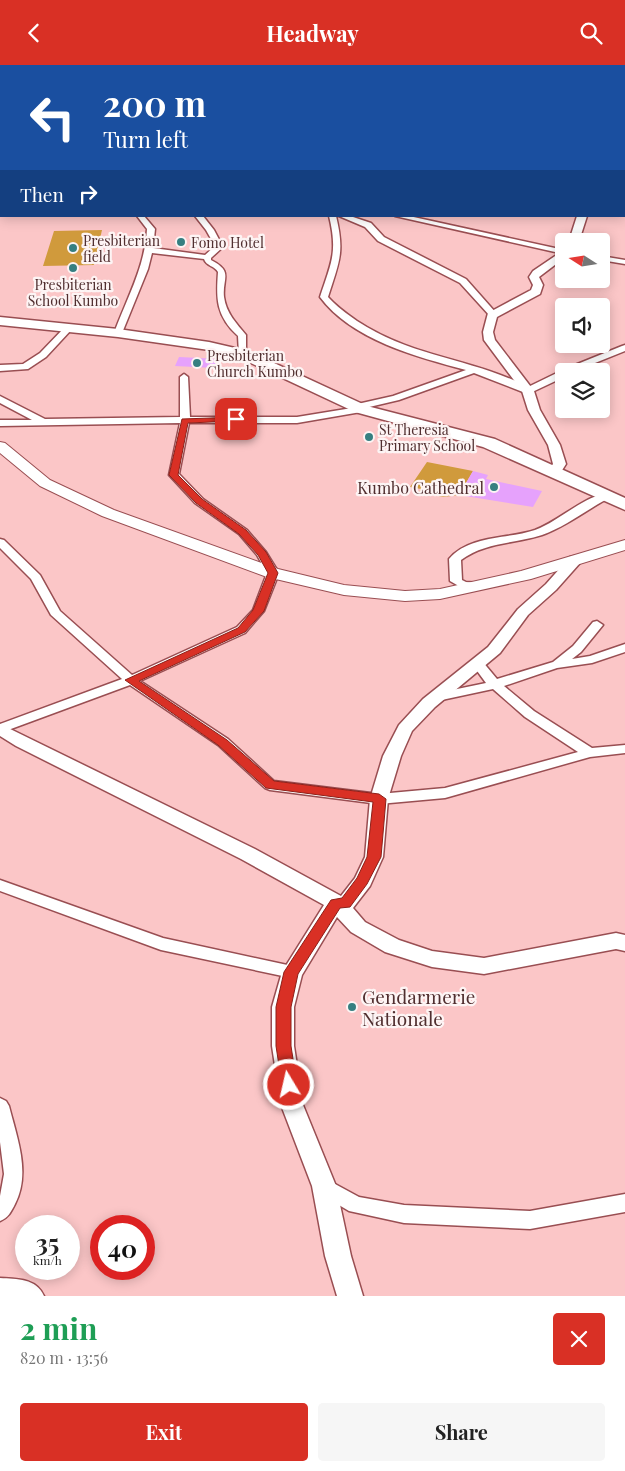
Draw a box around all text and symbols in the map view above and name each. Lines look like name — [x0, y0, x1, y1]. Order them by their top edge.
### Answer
text: Headway — [266, 18, 359, 48]
icon: back — [20, 19, 48, 47]
icon: search — [577, 19, 605, 47]
text: 200 m — [103, 79, 206, 126]
icon: left — [20, 85, 85, 150]
text: Turn left — [103, 124, 188, 154]
icon: right — [74, 180, 102, 208]
text: Then — [20, 181, 64, 207]
place label: Presbiterian field — [83, 231, 161, 266]
place label: Fomo Hotel — [191, 233, 264, 252]
north arrow — [555, 233, 610, 287]
map controls — [555, 233, 610, 418]
marker: Fomo Hotel — [175, 236, 187, 248]
marker: Presbiterian field — [67, 242, 79, 254]
marker: Presbiterian School Kumbo — [67, 262, 79, 274]
place label: Presbiterian School Kumbo — [28, 275, 119, 310]
button: sound — [555, 298, 610, 353]
place label: Presbiterian Church Kumbo — [207, 346, 303, 381]
marker: Presbiterian Church Kumbo — [191, 357, 203, 369]
button: layers — [555, 363, 610, 418]
pin — [215, 398, 257, 440]
icon: arrive — [222, 405, 250, 433]
place label: St Theresia Primary School — [379, 420, 475, 455]
marker: St Theresia Primary School — [363, 431, 375, 443]
place label: Kumbo Cathedral — [357, 477, 484, 498]
marker: Kumbo Cathedral — [488, 481, 500, 493]
place label: Gendarmerie Nationale — [362, 983, 475, 1031]
marker: Gendarmerie Nationale — [346, 1001, 358, 1013]
position arrow — [262, 1058, 314, 1110]
speed limit sign: 40 — [90, 1215, 155, 1280]
text: 35 — [36, 1225, 59, 1258]
text: km/h — [33, 1252, 62, 1268]
text: 2 min — [20, 1308, 97, 1348]
button: close — [553, 1313, 605, 1365]
text: 820 m · 13:56 — [20, 1347, 108, 1368]
button: Exit — [20, 1403, 308, 1461]
button: Share — [318, 1403, 605, 1461]

